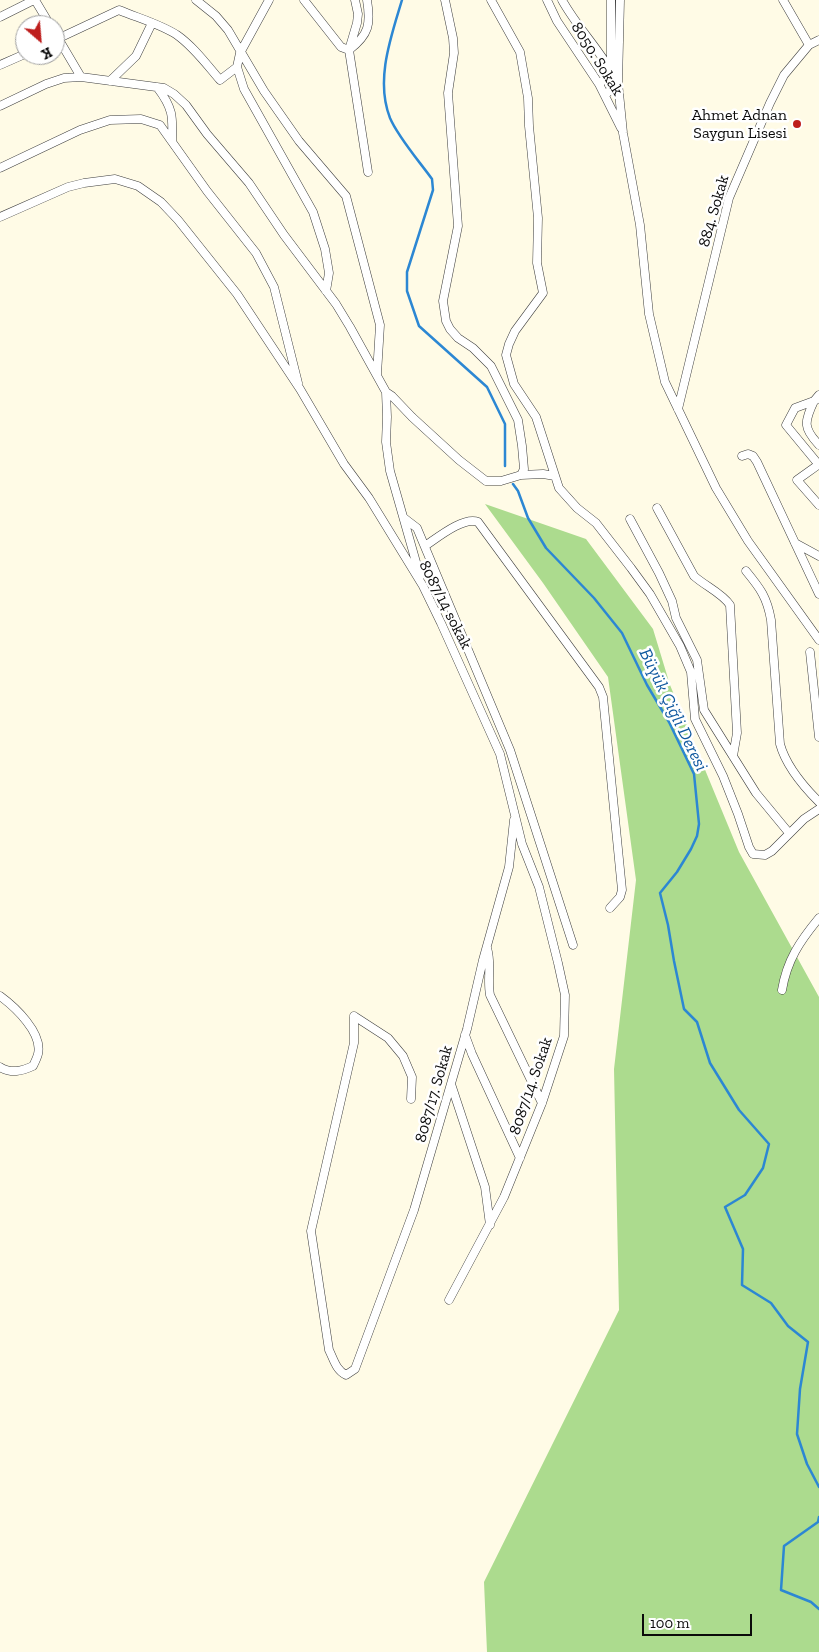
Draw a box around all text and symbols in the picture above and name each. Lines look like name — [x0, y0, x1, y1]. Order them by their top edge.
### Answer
north arrow — [15, 15, 65, 65]
street label: 8050. Sokak — [567, 19, 627, 99]
text: K — [39, 43, 55, 63]
place label: Ahmet Adnan Saygun Lisesi — [692, 105, 787, 143]
marker: Ahmet Adnan Saygun Lisesi — [791, 118, 803, 130]
street label: 884. Sokak — [695, 173, 733, 249]
street label: 8087/14 sokak — [414, 557, 476, 653]
water label: Büyük Çiğli Deresi — [634, 645, 712, 775]
street label: 8087/14. Sokak — [505, 1035, 557, 1137]
street label: 8087/17. Sokak — [411, 1043, 457, 1145]
scale bar — [644, 1604, 754, 1636]
text: 100 m — [650, 1614, 689, 1632]

